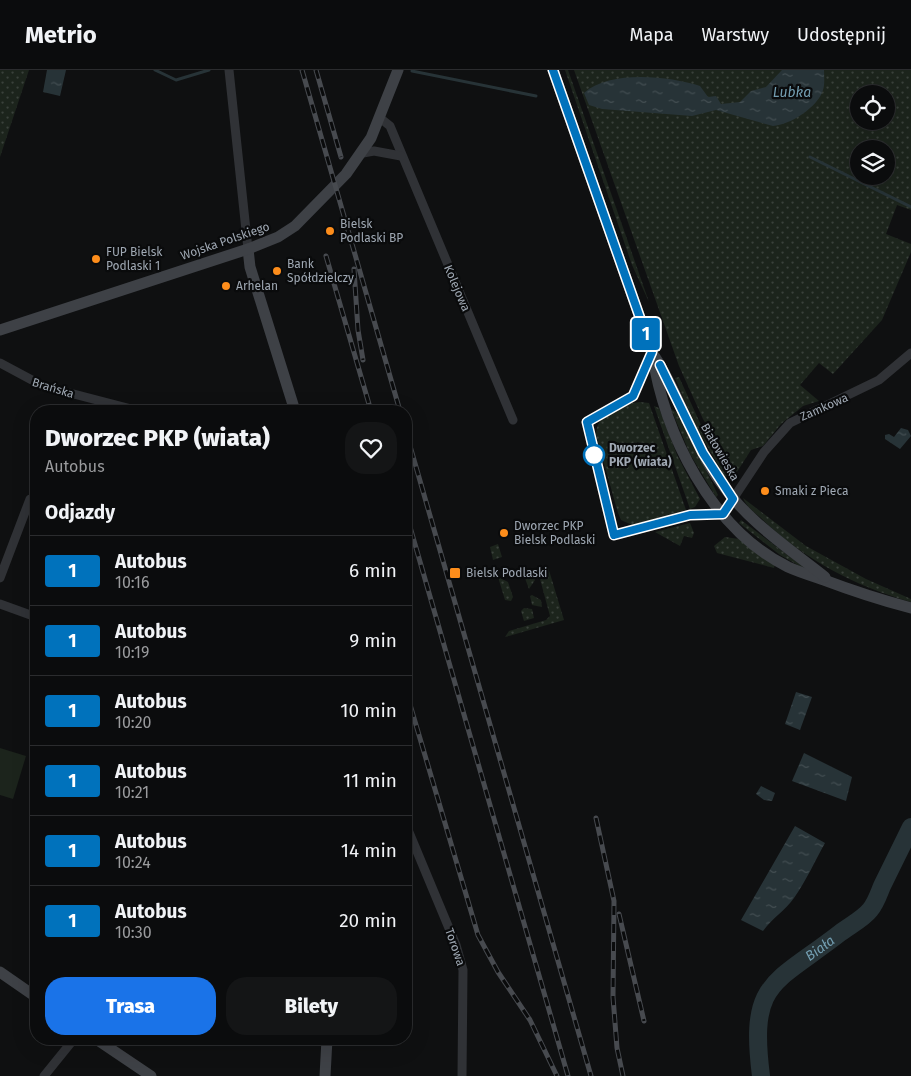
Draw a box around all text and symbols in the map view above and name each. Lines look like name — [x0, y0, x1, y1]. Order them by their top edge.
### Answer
text: Metrio — [25, 21, 97, 49]
text: Mapa — [629, 24, 674, 46]
text: Warstwy — [702, 24, 769, 46]
text: Udostępnij — [797, 24, 886, 46]
water label: Lubka — [773, 84, 811, 101]
map controls — [850, 85, 895, 185]
button: locate — [850, 85, 895, 130]
button: layers — [850, 140, 895, 185]
place label: Bielsk Podlaski BP — [340, 217, 403, 245]
street label: Wojska Polskiego — [179, 219, 271, 263]
marker: Bielsk Podlaski BP — [324, 225, 336, 237]
place label: FUP Bielsk Podlaski 1 — [106, 245, 163, 273]
marker: FUP Bielsk Podlaski 1 — [90, 253, 102, 265]
place label: Bank Spółdzielczy — [287, 257, 354, 285]
street label: Kolejowa — [441, 263, 473, 313]
marker: Bank Spółdzielczy — [271, 265, 283, 277]
place label: Arhelan — [236, 279, 278, 293]
marker: Arhelan — [220, 280, 232, 292]
line badge: 1 — [630, 318, 662, 350]
text: 1 — [642, 323, 650, 345]
street label: Brańska — [30, 375, 76, 401]
street label: Zamkowa — [798, 390, 850, 424]
street label: Białowieska — [698, 421, 742, 483]
button: heart — [345, 422, 397, 474]
text: Dworzec PKP (wiata) — [45, 424, 270, 452]
place label: Dworzec PKP (wiata) — [609, 441, 672, 469]
marker: Dworzec PKP (wiata) — [583, 444, 605, 466]
text: Autobus — [45, 457, 105, 476]
place label: Smaki z Pieca — [775, 484, 849, 498]
marker: Smaki z Pieca — [759, 485, 771, 497]
text: Odjazdy — [45, 501, 115, 524]
place label: Dworzec PKP Bielsk Podlaski — [514, 519, 595, 547]
marker: Dworzec PKP Bielsk Podlaski — [498, 527, 510, 539]
text: Autobus — [115, 550, 187, 573]
text: 6 min — [349, 559, 397, 582]
text: 1 — [68, 560, 77, 582]
marker: Bielsk Podlaski — [448, 566, 462, 580]
place label: Bielsk Podlaski — [466, 566, 547, 580]
text: 10:16 — [115, 573, 150, 592]
text: Autobus — [115, 620, 187, 643]
text: 9 min — [349, 629, 397, 652]
text: 1 — [68, 630, 77, 652]
text: 10:19 — [115, 643, 149, 662]
text: Autobus — [115, 690, 187, 713]
text: 10 min — [340, 699, 397, 722]
text: 1 — [68, 700, 77, 722]
text: 10:20 — [115, 713, 152, 732]
text: Autobus — [115, 760, 187, 783]
text: 11 min — [343, 769, 397, 792]
text: 1 — [68, 770, 77, 792]
text: 10:21 — [115, 783, 149, 802]
text: Autobus — [115, 830, 187, 853]
text: 14 min — [341, 839, 397, 862]
text: 1 — [68, 840, 77, 862]
text: 10:24 — [115, 853, 151, 872]
text: Autobus — [115, 900, 187, 923]
text: 20 min — [339, 909, 397, 932]
text: 1 — [68, 910, 77, 932]
text: 10:30 — [115, 923, 152, 942]
street label: Torowa — [442, 926, 468, 968]
water label: Biała — [802, 932, 838, 965]
button: Trasa — [45, 977, 216, 1035]
button: Bilety — [226, 977, 397, 1035]

